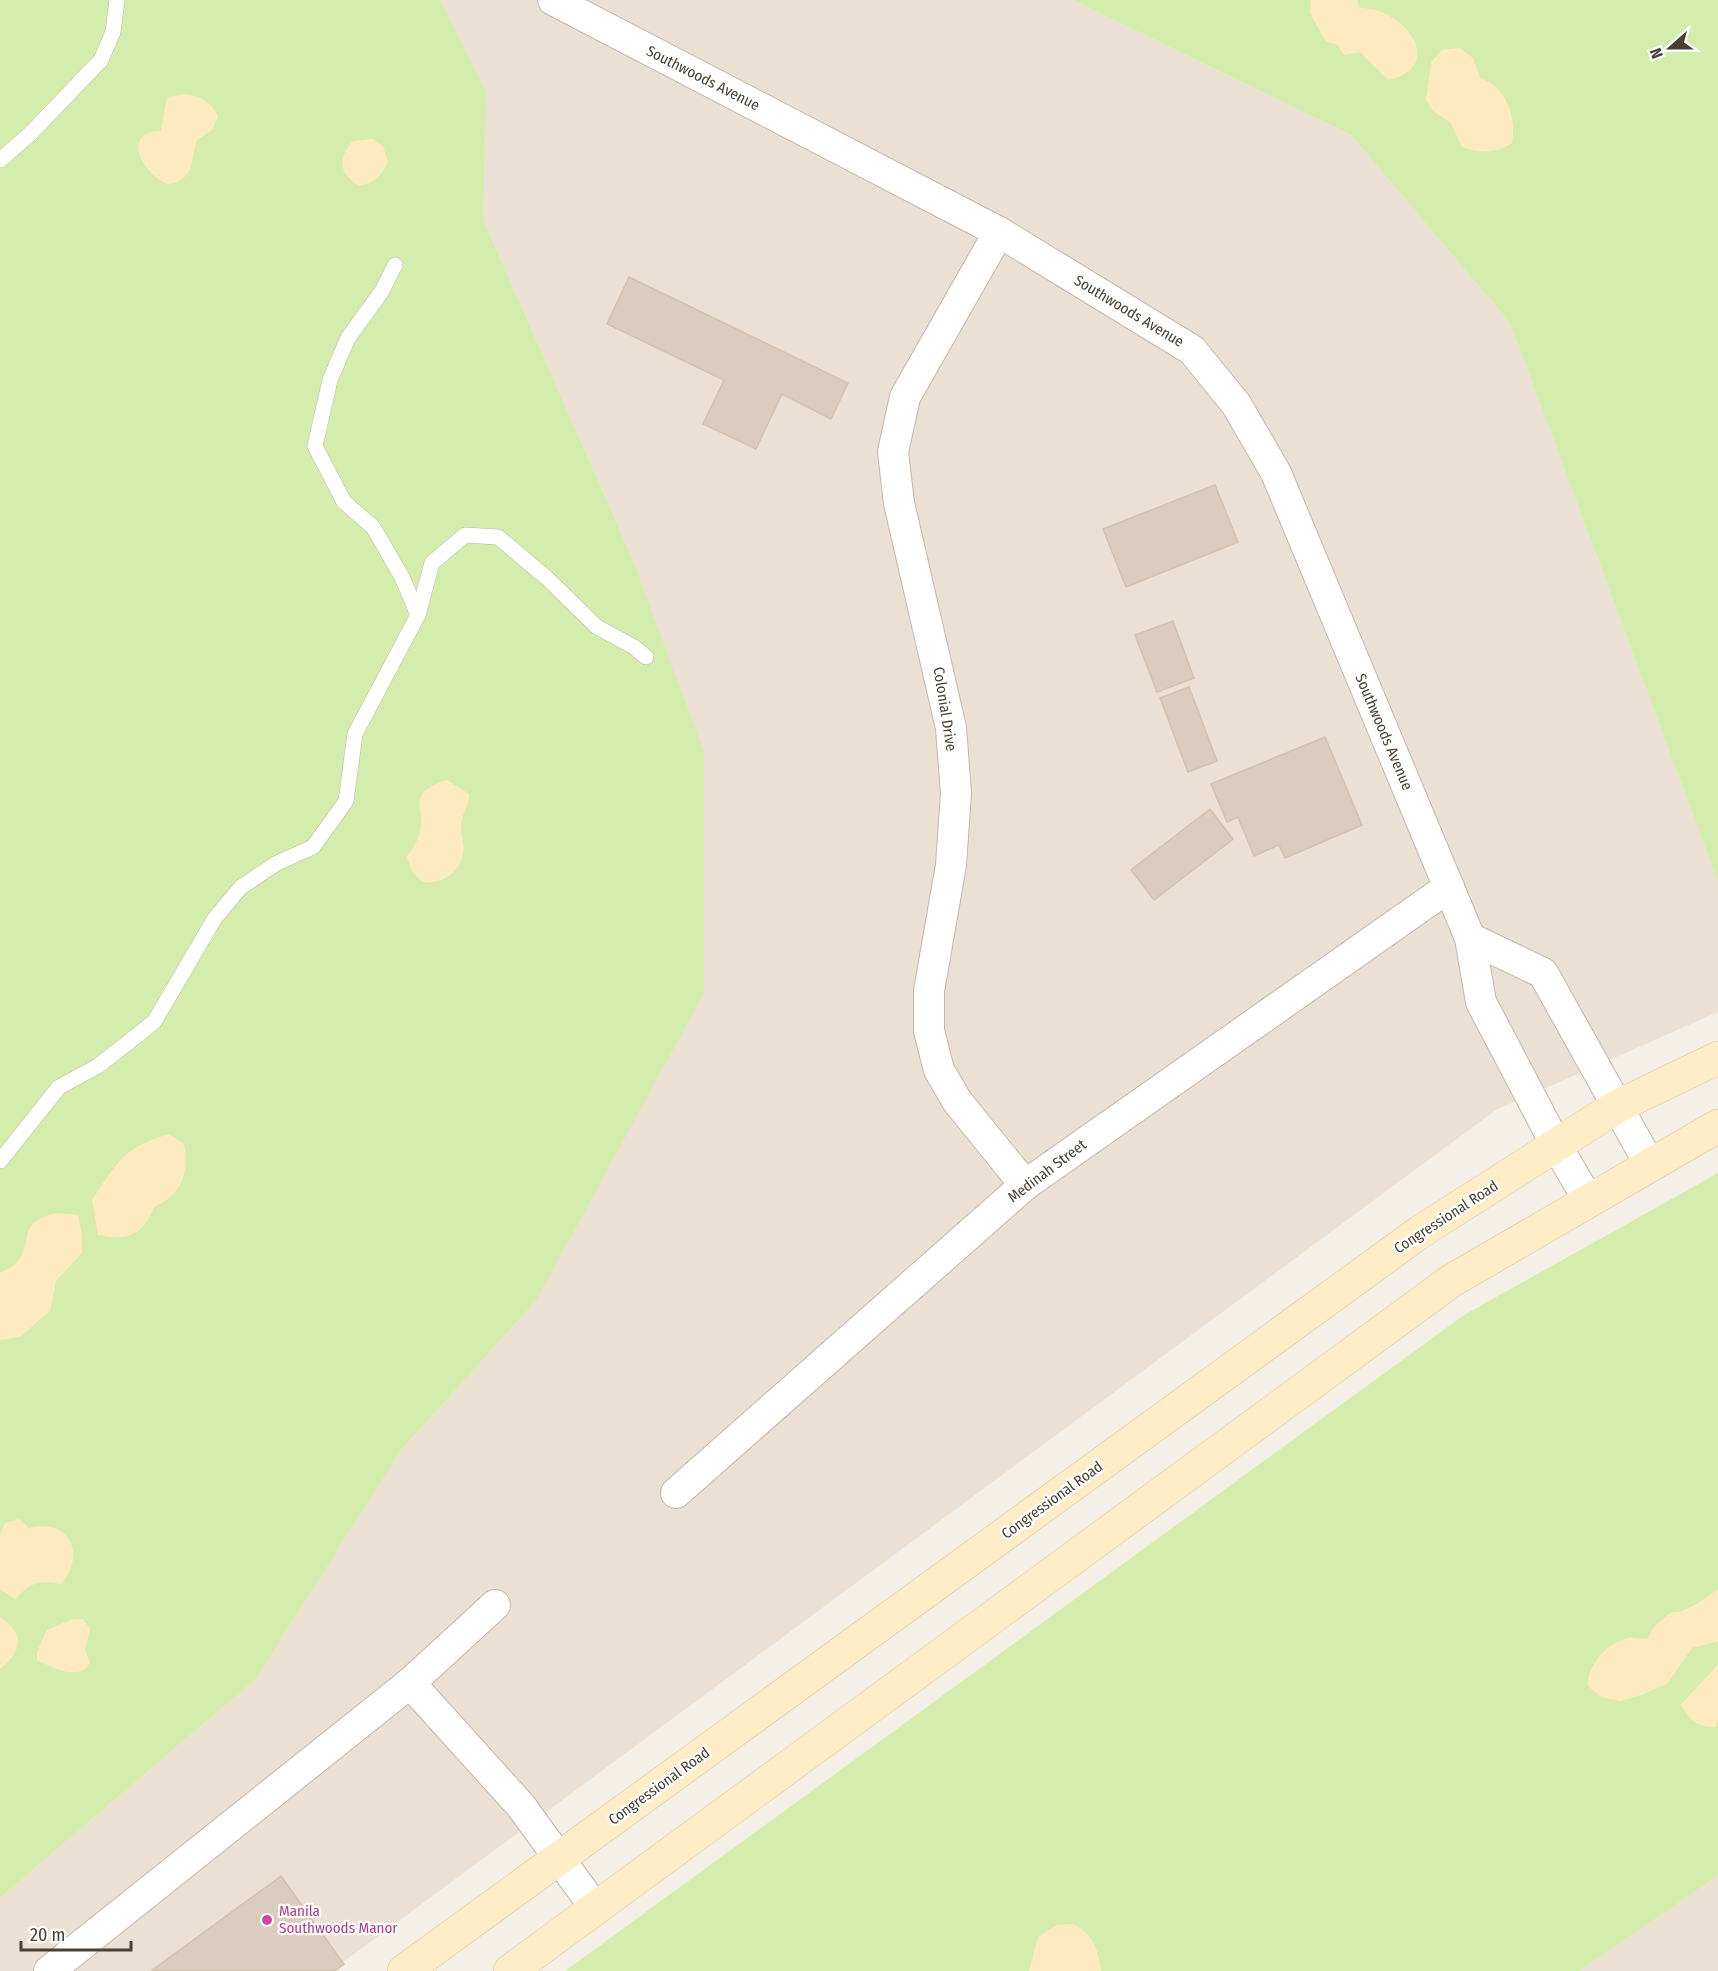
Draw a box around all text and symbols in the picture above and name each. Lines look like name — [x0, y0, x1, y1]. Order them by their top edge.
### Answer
north arrow — [1640, 18, 1700, 78]
street label: Southwoods Avenue — [643, 42, 763, 114]
text: N — [1646, 45, 1667, 61]
street label: Southwoods Avenue — [1071, 271, 1187, 351]
street label: Colonial Drive — [929, 666, 961, 752]
street label: Southwoods Avenue — [1351, 671, 1417, 793]
street label: Medinah Street — [1004, 1136, 1090, 1206]
street label: Congressional Road — [1391, 1177, 1501, 1257]
street label: Congressional Road — [998, 1457, 1106, 1543]
street label: Congressional Road — [605, 1743, 713, 1829]
place label: Manila Southwoods Manor — [279, 1902, 398, 1937]
marker: Manila Southwoods Manor — [260, 1913, 274, 1927]
scale bar — [21, 1914, 130, 1952]
text: 20 m — [30, 1924, 65, 1946]

